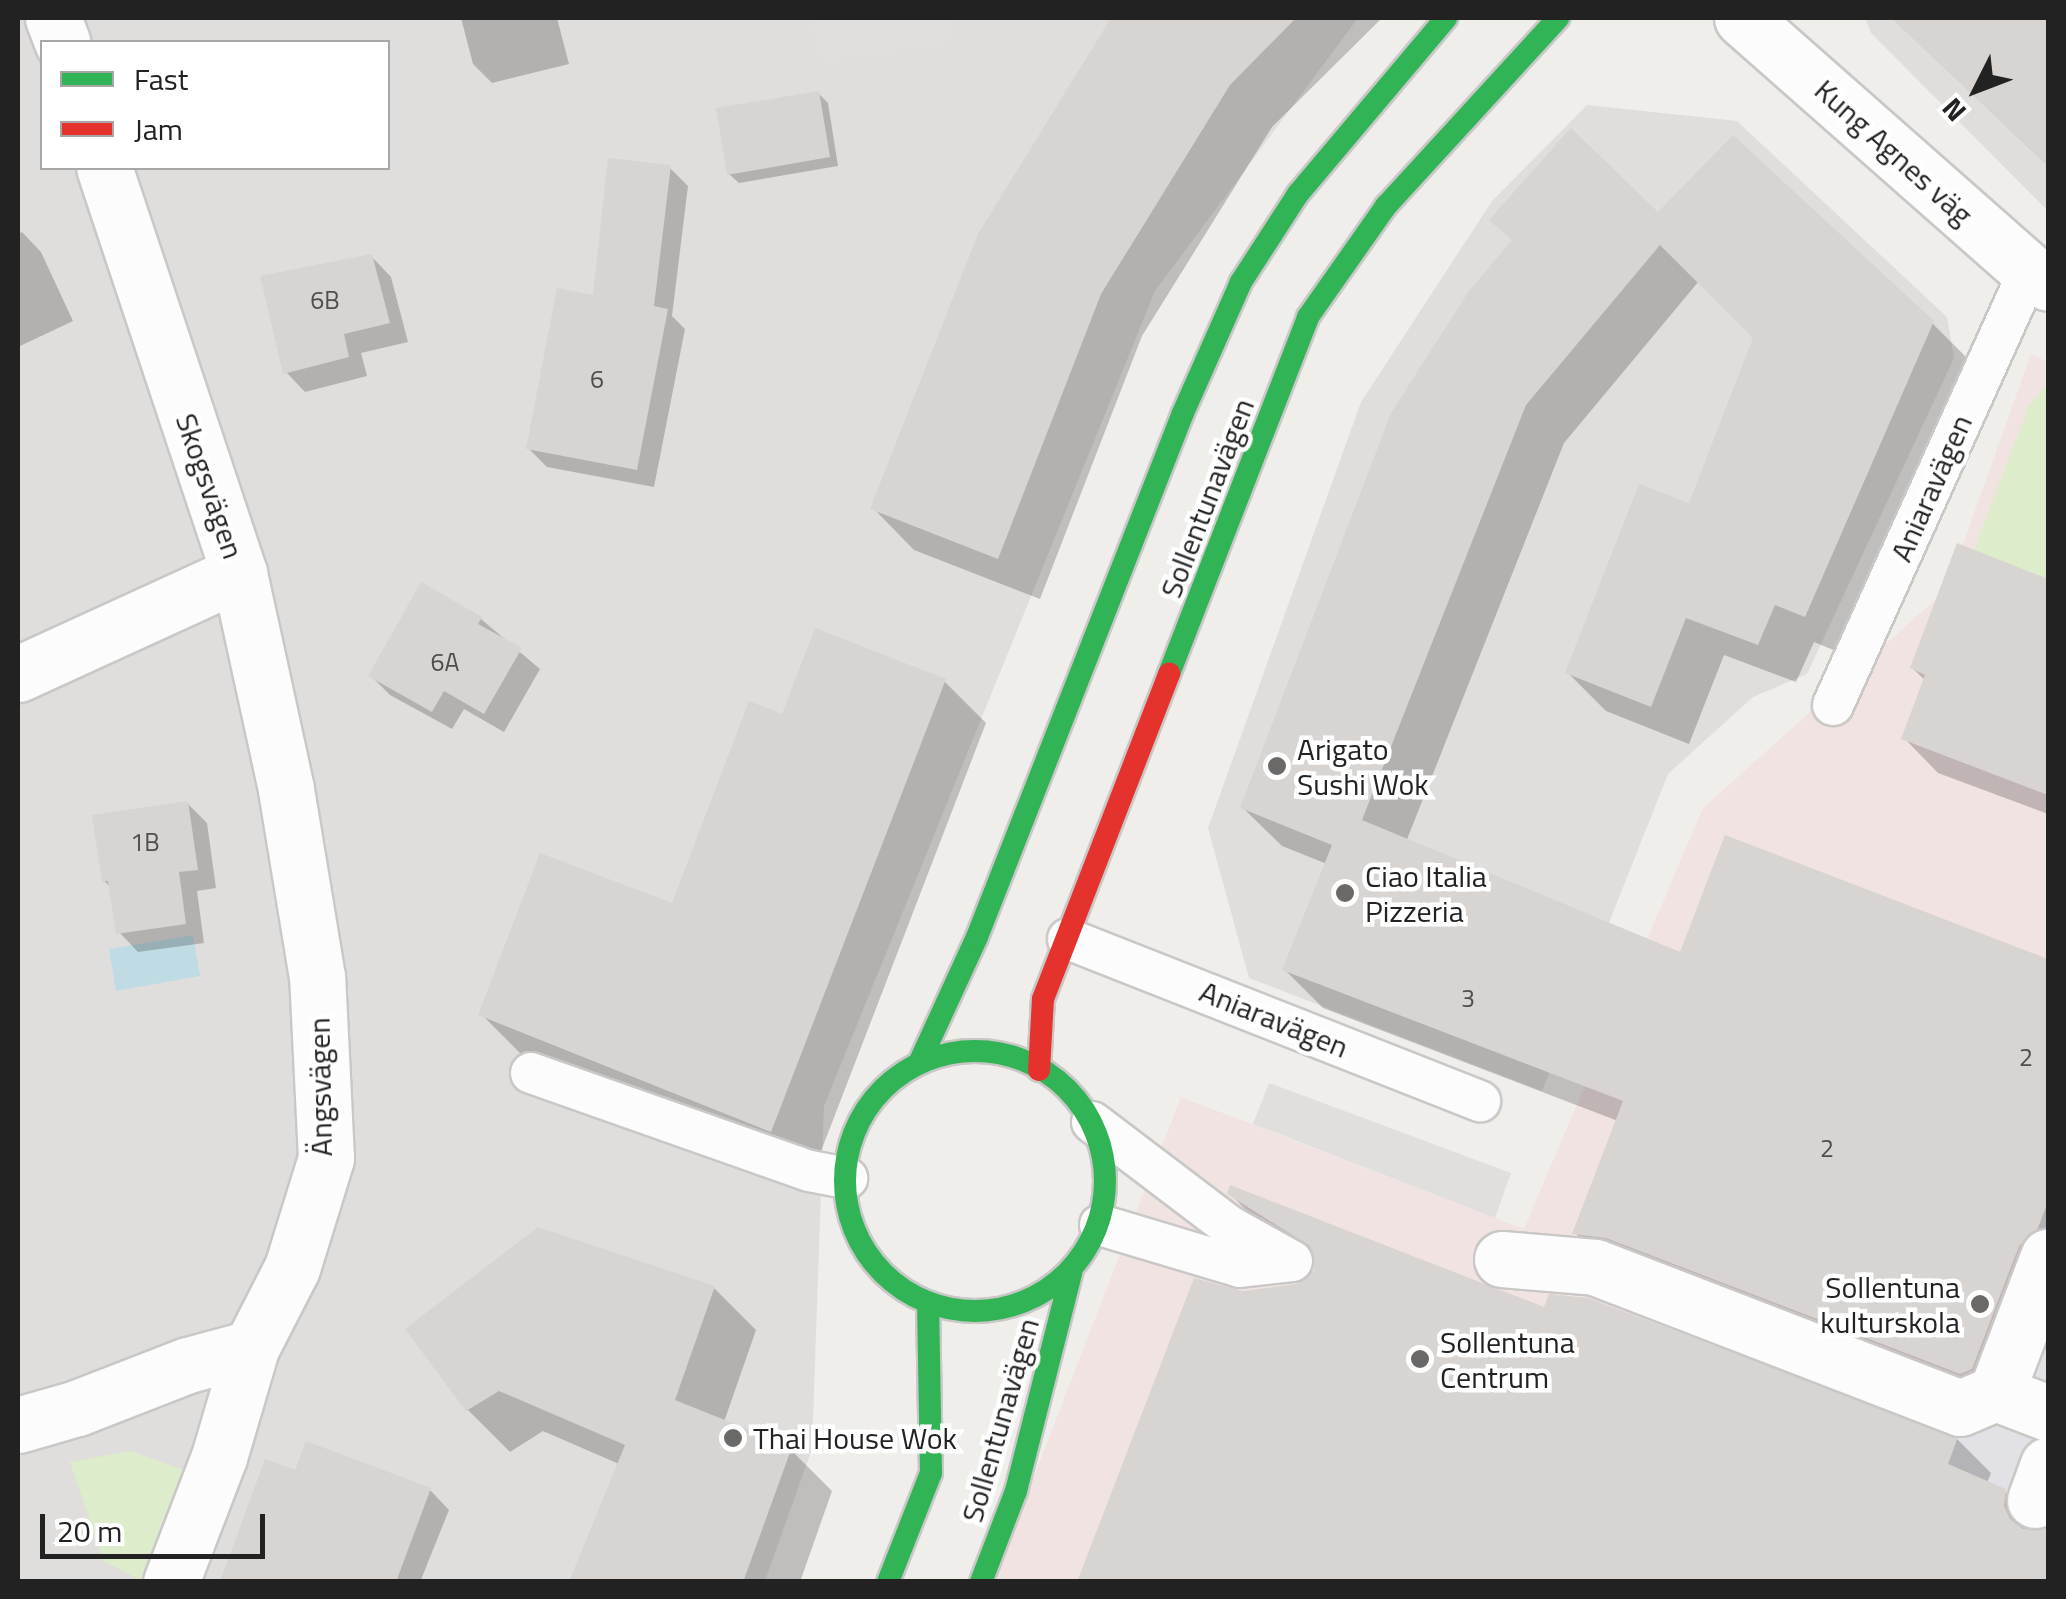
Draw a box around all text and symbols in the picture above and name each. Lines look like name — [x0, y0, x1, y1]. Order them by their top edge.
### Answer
legend — [40, 40, 390, 170]
north arrow — [1926, 40, 2026, 140]
text: Fast — [134, 56, 188, 102]
street label: Kung Agnes väg — [1808, 72, 1980, 232]
text: N — [1931, 89, 1976, 132]
text: Jam — [134, 106, 183, 152]
house number: 6B — [310, 285, 340, 315]
house number: 6 — [590, 364, 604, 394]
street label: Sollentunavägen — [1152, 393, 1262, 603]
street label: Skogsvägen — [168, 409, 252, 563]
street label: Aniaravägen — [1883, 409, 1979, 567]
house number: 6A — [431, 647, 459, 677]
place label: Arigato Sushi Wok — [1297, 731, 1429, 802]
marker: Arigato Sushi Wok — [1266, 755, 1288, 777]
house number: 1B — [130, 827, 160, 857]
place label: Ciao Italia Pizzeria — [1365, 858, 1487, 928]
marker: Ciao Italia Pizzeria — [1334, 882, 1356, 904]
street label: Aniaravägen — [1195, 973, 1353, 1065]
house number: 3 — [1461, 983, 1475, 1013]
street label: Ängsvägen — [301, 1017, 339, 1157]
house number: 2 — [2019, 1042, 2033, 1072]
house number: 2 — [1820, 1133, 1834, 1163]
place label: Sollentuna kulturskola — [1820, 1269, 1960, 1340]
marker: Sollentuna kulturskola — [1969, 1293, 1991, 1315]
street label: Sollentunavägen — [954, 1314, 1046, 1526]
place label: Sollentuna Centrum — [1440, 1324, 1575, 1394]
marker: Sollentuna Centrum — [1409, 1348, 1431, 1370]
place label: Thai House Wok — [753, 1420, 957, 1456]
marker: Thai House Wok — [722, 1427, 744, 1449]
scale bar — [45, 1494, 270, 1556]
text: 20 m — [57, 1508, 122, 1554]

